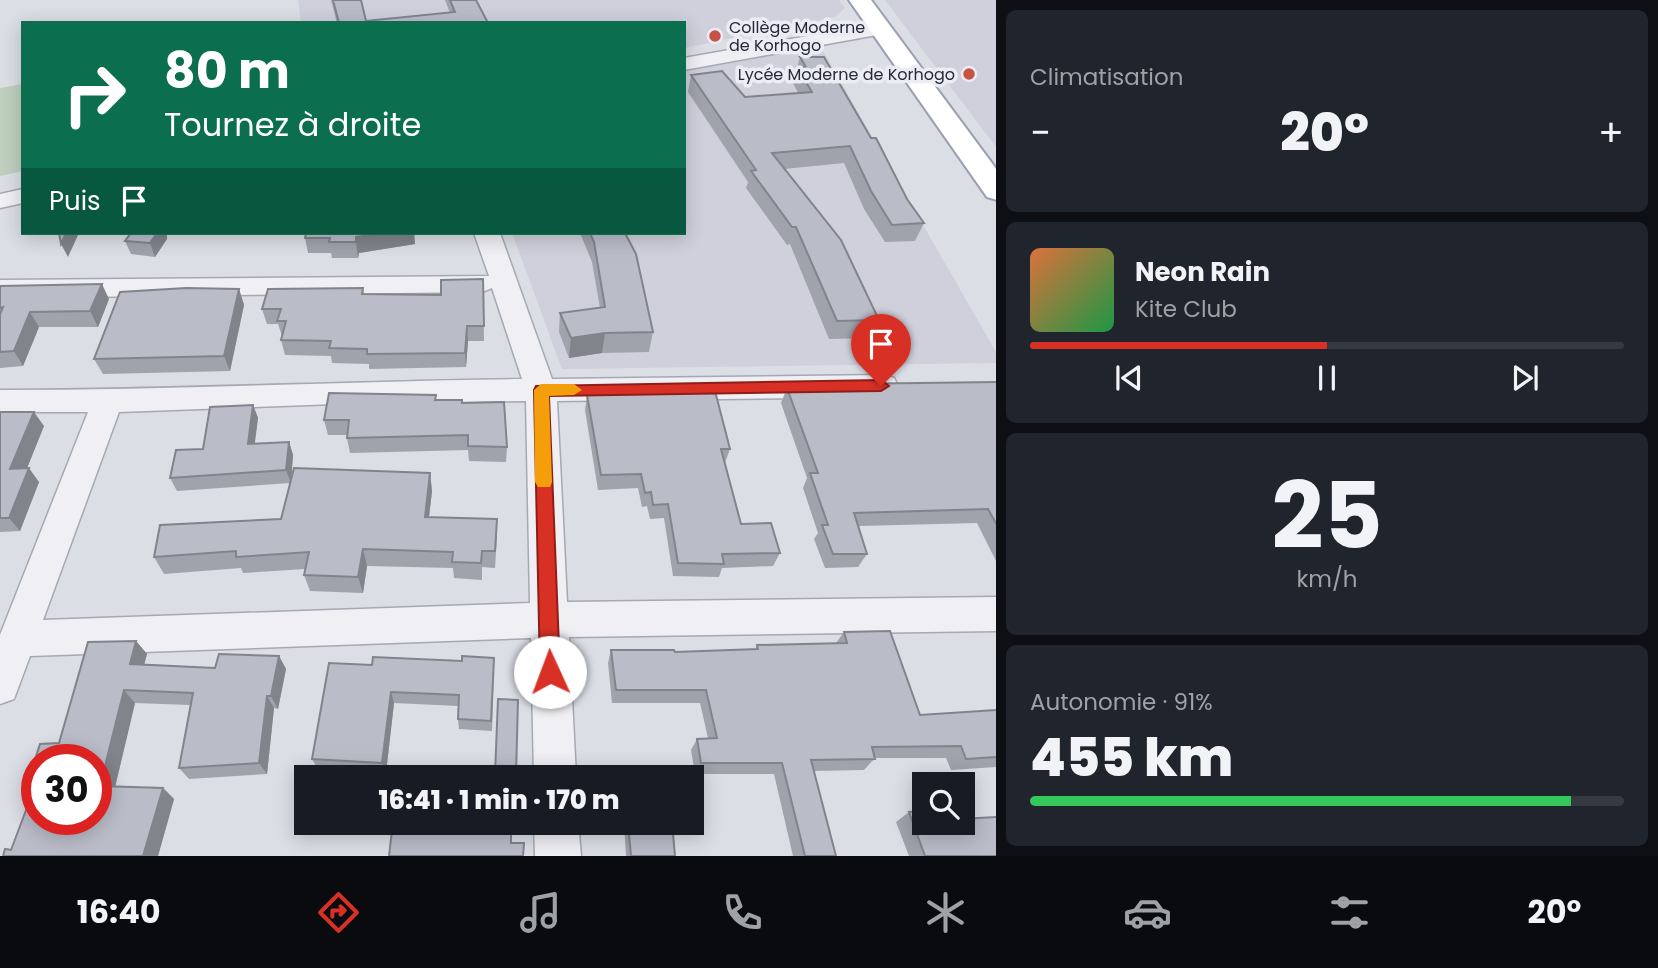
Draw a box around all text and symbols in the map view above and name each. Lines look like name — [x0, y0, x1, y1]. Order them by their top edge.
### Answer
place label: Collège Moderne de Korhogo — [729, 16, 865, 57]
marker: Collège Moderne de Korhogo — [707, 28, 723, 44]
text: 80 m — [164, 37, 290, 105]
icon: right — [49, 49, 140, 140]
text: Climatisation — [1030, 61, 1183, 93]
place label: Lycée Moderne de Korhogo — [738, 63, 955, 86]
marker: Lycée Moderne de Korhogo — [961, 66, 977, 82]
text: 20° — [1280, 96, 1369, 169]
text: Tournez à droite — [164, 102, 421, 147]
text: − — [1030, 106, 1051, 159]
text: + — [1598, 106, 1624, 159]
icon: arrive — [115, 182, 153, 220]
text: Puis — [49, 183, 101, 219]
text: Neon Rain — [1135, 254, 1270, 290]
text: Kite Club — [1135, 293, 1237, 325]
pin — [851, 314, 911, 386]
icon: arrive — [862, 325, 900, 363]
icon: previous — [1110, 359, 1148, 397]
icon: pause — [1308, 359, 1346, 397]
icon: next — [1506, 359, 1544, 397]
text: 25 — [1271, 452, 1383, 580]
text: km/h — [1296, 563, 1358, 595]
position arrow — [513, 635, 587, 709]
text: Autonomie · 91% — [1030, 686, 1213, 718]
text: 455 km — [1030, 721, 1233, 794]
speed limit sign: 30 — [21, 744, 112, 835]
map controls — [912, 772, 975, 835]
button: search — [912, 772, 975, 835]
text: 16:41 · 1 min · 170 m — [378, 782, 620, 818]
icon: directions — [314, 888, 363, 937]
icon: music — [516, 888, 565, 937]
icon: phone — [718, 888, 767, 937]
icon: climate — [921, 888, 970, 937]
icon: car — [1123, 888, 1172, 937]
icon: filters — [1325, 888, 1374, 937]
text: 16:40 — [77, 889, 161, 934]
text: 20° — [1527, 889, 1581, 934]

